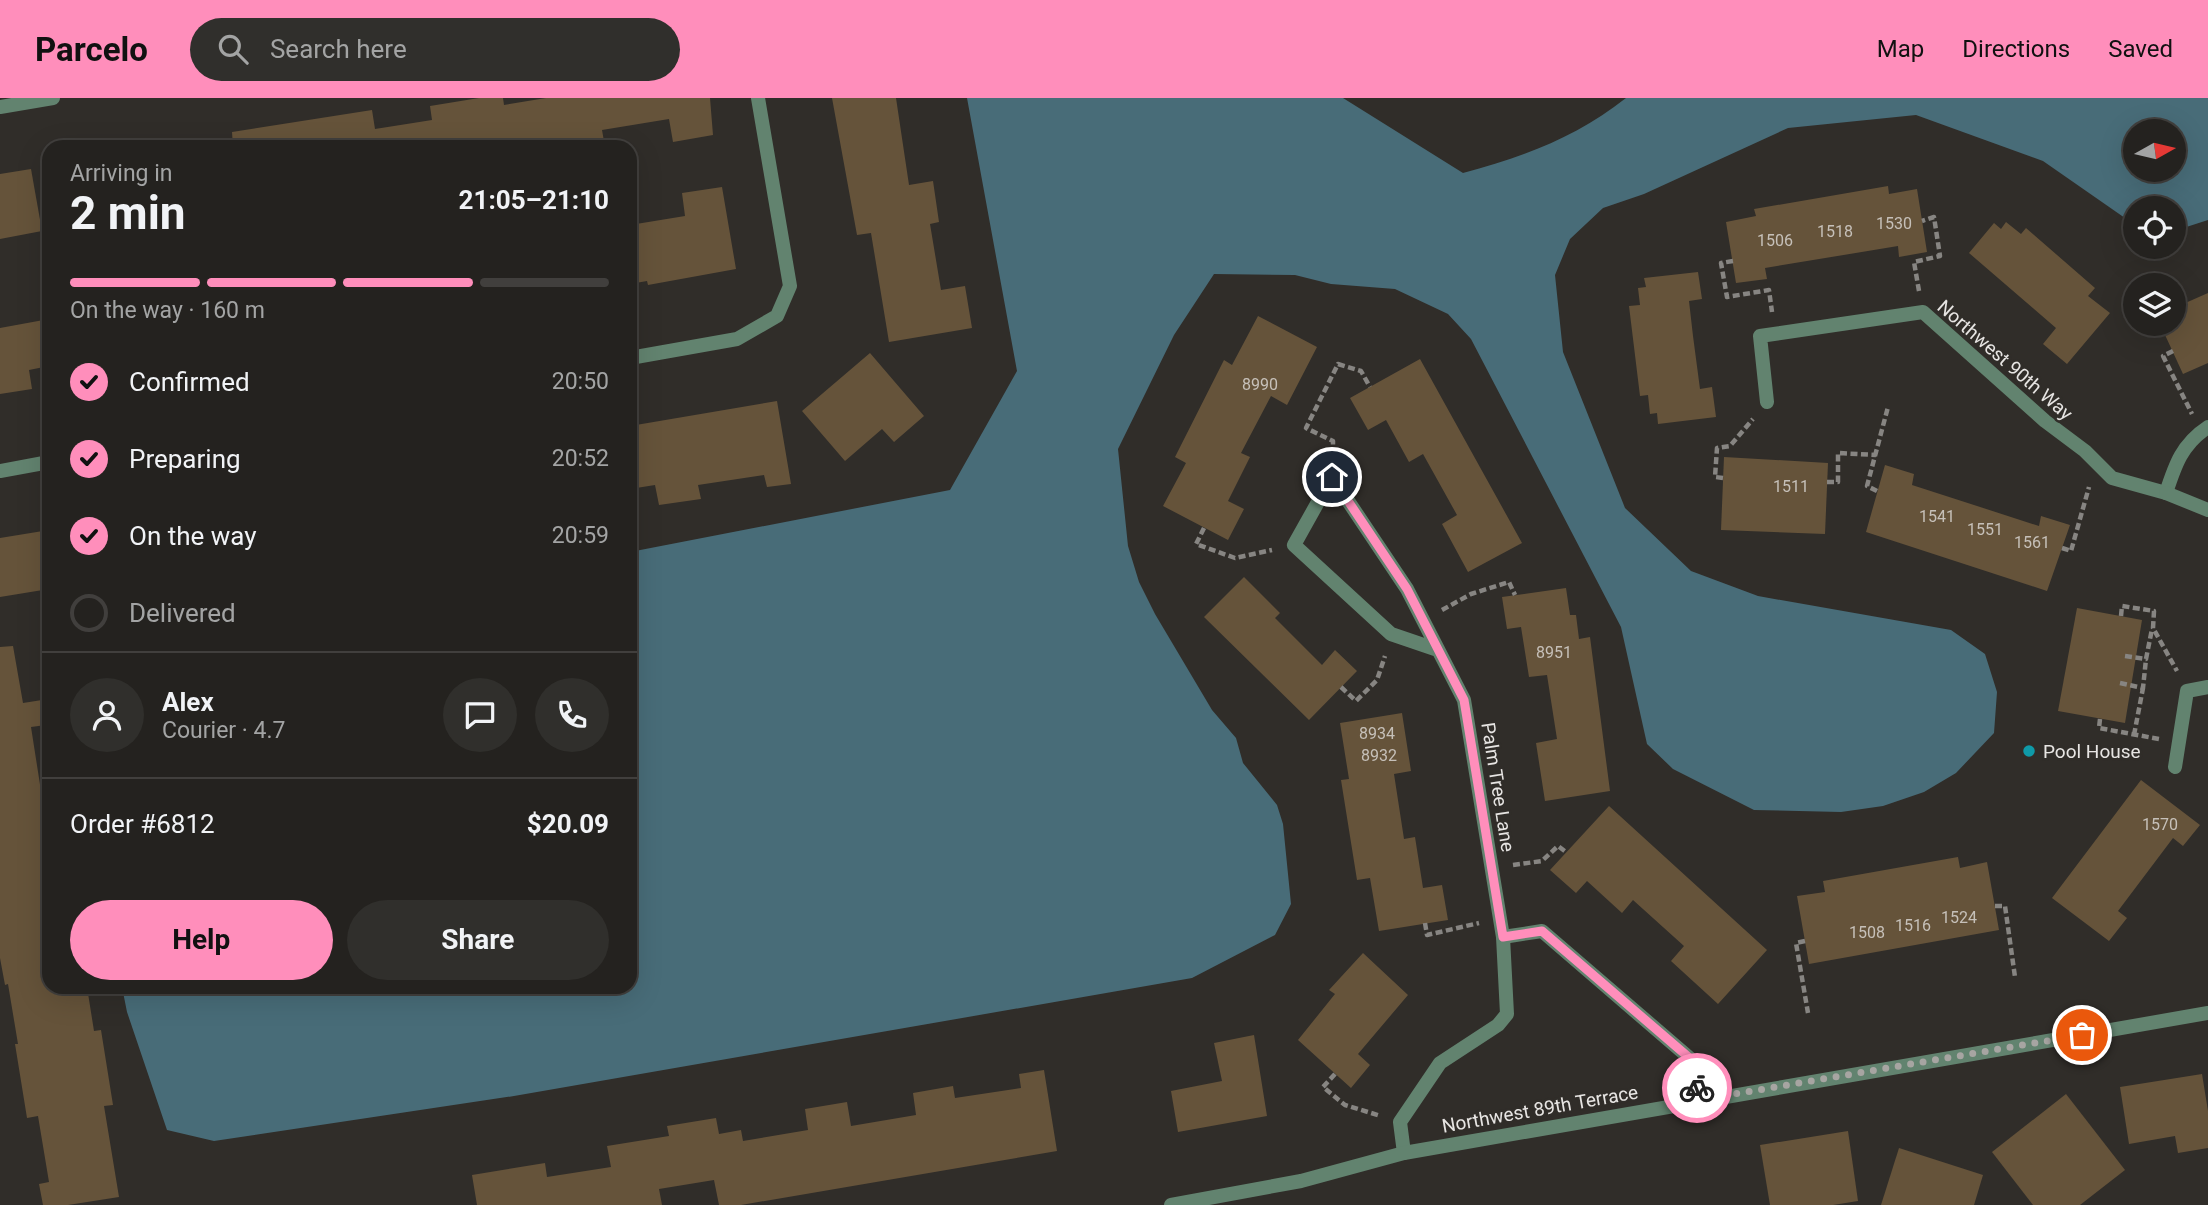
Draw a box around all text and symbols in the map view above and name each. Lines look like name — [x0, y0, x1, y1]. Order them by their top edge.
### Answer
search box — [190, 18, 680, 81]
text: Parcelo — [35, 30, 148, 69]
icon: search — [214, 30, 252, 68]
text: Search here — [270, 34, 407, 64]
text: Map — [1877, 35, 1924, 63]
text: Directions — [1962, 35, 2070, 63]
text: Saved — [2108, 35, 2173, 63]
north arrow — [2123, 119, 2186, 182]
map controls — [2123, 119, 2186, 336]
text: Arriving in — [70, 160, 173, 187]
text: 21:05–21:10 — [459, 185, 609, 215]
text: 2 min — [70, 186, 186, 240]
button: locate — [2123, 196, 2186, 259]
house number: 1530 — [1876, 214, 1912, 233]
house number: 1518 — [1817, 222, 1853, 241]
house number: 1506 — [1757, 231, 1793, 250]
button: layers — [2123, 273, 2186, 336]
street label: Northwest 90th Way — [1933, 295, 2077, 425]
text: On the way · 160 m — [70, 297, 265, 324]
icon: check — [70, 363, 108, 401]
text: Confirmed — [129, 367, 250, 397]
text: 20:50 — [552, 368, 609, 395]
house number: 8990 — [1242, 375, 1278, 394]
icon: check — [70, 440, 108, 478]
text: Preparing — [129, 444, 241, 474]
text: 20:52 — [552, 445, 609, 472]
pin — [1302, 447, 1362, 507]
icon: home — [1313, 458, 1351, 496]
house number: 1511 — [1773, 477, 1809, 496]
house number: 1541 — [1919, 507, 1955, 526]
icon: check — [70, 517, 108, 555]
house number: 1551 — [1967, 520, 2003, 539]
text: On the way — [129, 521, 257, 551]
text: 20:59 — [552, 522, 609, 549]
house number: 1561 — [2014, 533, 2050, 552]
text: Delivered — [129, 598, 236, 628]
house number: 8951 — [1536, 643, 1572, 662]
button: person — [70, 678, 144, 752]
button: chat — [443, 678, 517, 752]
button: phone — [535, 678, 609, 752]
text: Alex — [162, 687, 214, 717]
text: Courier · 4.7 — [162, 717, 285, 744]
street label: Palm Tree Lane — [1476, 721, 1520, 853]
house number: 8934 — [1359, 724, 1395, 743]
place label: Pool House — [2043, 740, 2141, 763]
marker: Pool House — [2021, 743, 2037, 759]
house number: 8932 — [1361, 746, 1397, 765]
text: Order #6812 — [70, 809, 215, 839]
text: $20.09 — [527, 809, 609, 839]
house number: 1570 — [2142, 815, 2178, 834]
button: Help — [70, 900, 333, 980]
button: Share — [347, 900, 609, 980]
house number: 1524 — [1941, 908, 1977, 927]
house number: 1516 — [1895, 916, 1931, 935]
house number: 1508 — [1849, 923, 1885, 942]
pin — [2052, 1005, 2112, 1065]
icon: bag — [2063, 1016, 2101, 1054]
courier — [1662, 1053, 1732, 1123]
icon: bike — [1678, 1069, 1716, 1107]
street label: Northwest 89th Terrace — [1440, 1080, 1640, 1138]

